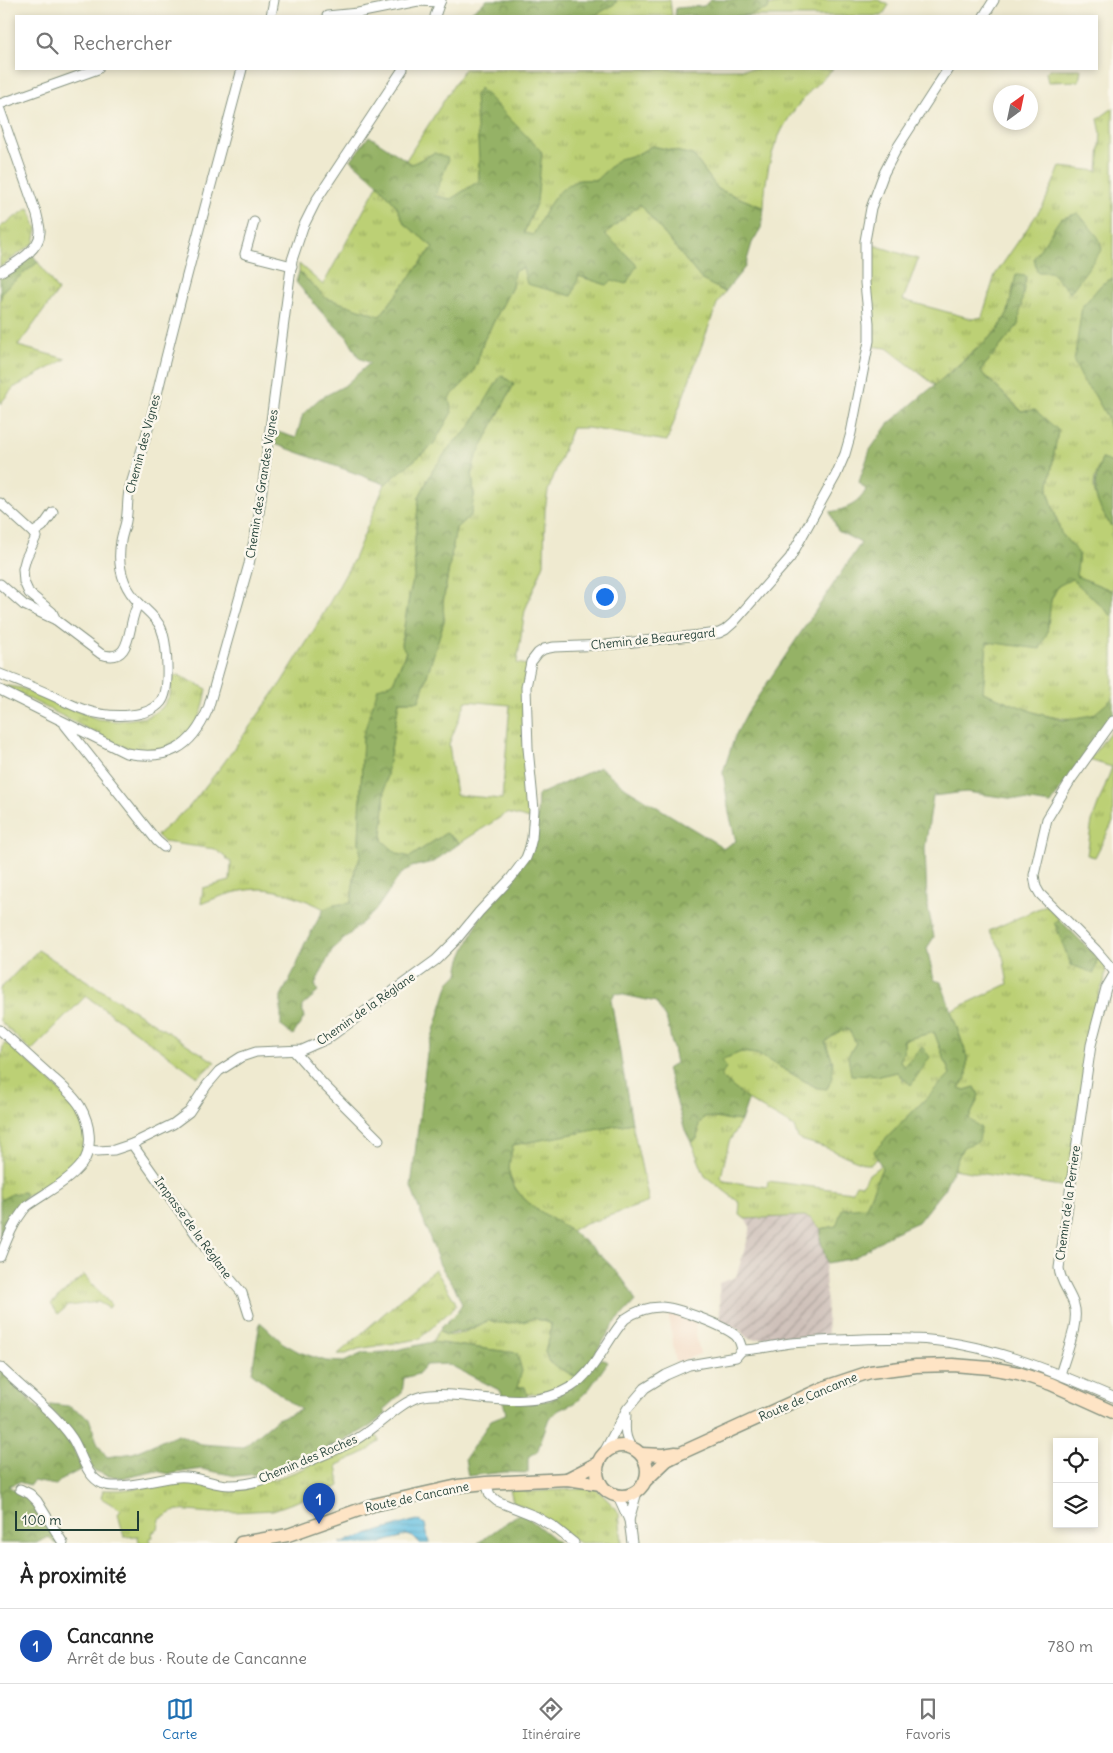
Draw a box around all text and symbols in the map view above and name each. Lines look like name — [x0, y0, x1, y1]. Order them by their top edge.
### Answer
search box — [15, 15, 1098, 70]
icon: search — [33, 29, 61, 57]
text: Rechercher — [73, 31, 172, 55]
north arrow — [993, 85, 1038, 130]
street label: Chemin des Vignes — [122, 393, 163, 495]
street label: Chemin des Grandes Vignes — [242, 408, 281, 560]
your location — [592, 584, 618, 610]
street label: Chemin de Beauregard — [590, 625, 716, 653]
street label: Chemin de la Réglane — [314, 969, 418, 1048]
street label: Chemin de la Perriere — [1052, 1144, 1083, 1262]
street label: Impasse de la Réglane — [152, 1174, 235, 1281]
street label: Route de Cancanne — [756, 1369, 859, 1424]
street label: Chemin des Roches — [256, 1431, 359, 1486]
map controls — [1053, 1438, 1098, 1528]
button: locate — [1053, 1438, 1098, 1483]
street label: Route de Cancanne — [364, 1478, 470, 1515]
pin: 1 — [303, 1483, 335, 1524]
button: layers — [1053, 1483, 1098, 1528]
scale bar — [15, 1508, 139, 1531]
text: 100 m — [22, 1511, 62, 1529]
text: À proximité — [20, 1562, 127, 1589]
text: Cancanne — [67, 1624, 154, 1648]
text: 1 — [33, 1636, 39, 1656]
text: 780 m — [1048, 1636, 1093, 1656]
text: Arrêt de bus · Route de Cancanne — [67, 1648, 307, 1668]
tab: Carte — [162, 1695, 197, 1743]
tab: Itinéraire — [522, 1695, 581, 1743]
tab: Favoris — [905, 1695, 951, 1743]

